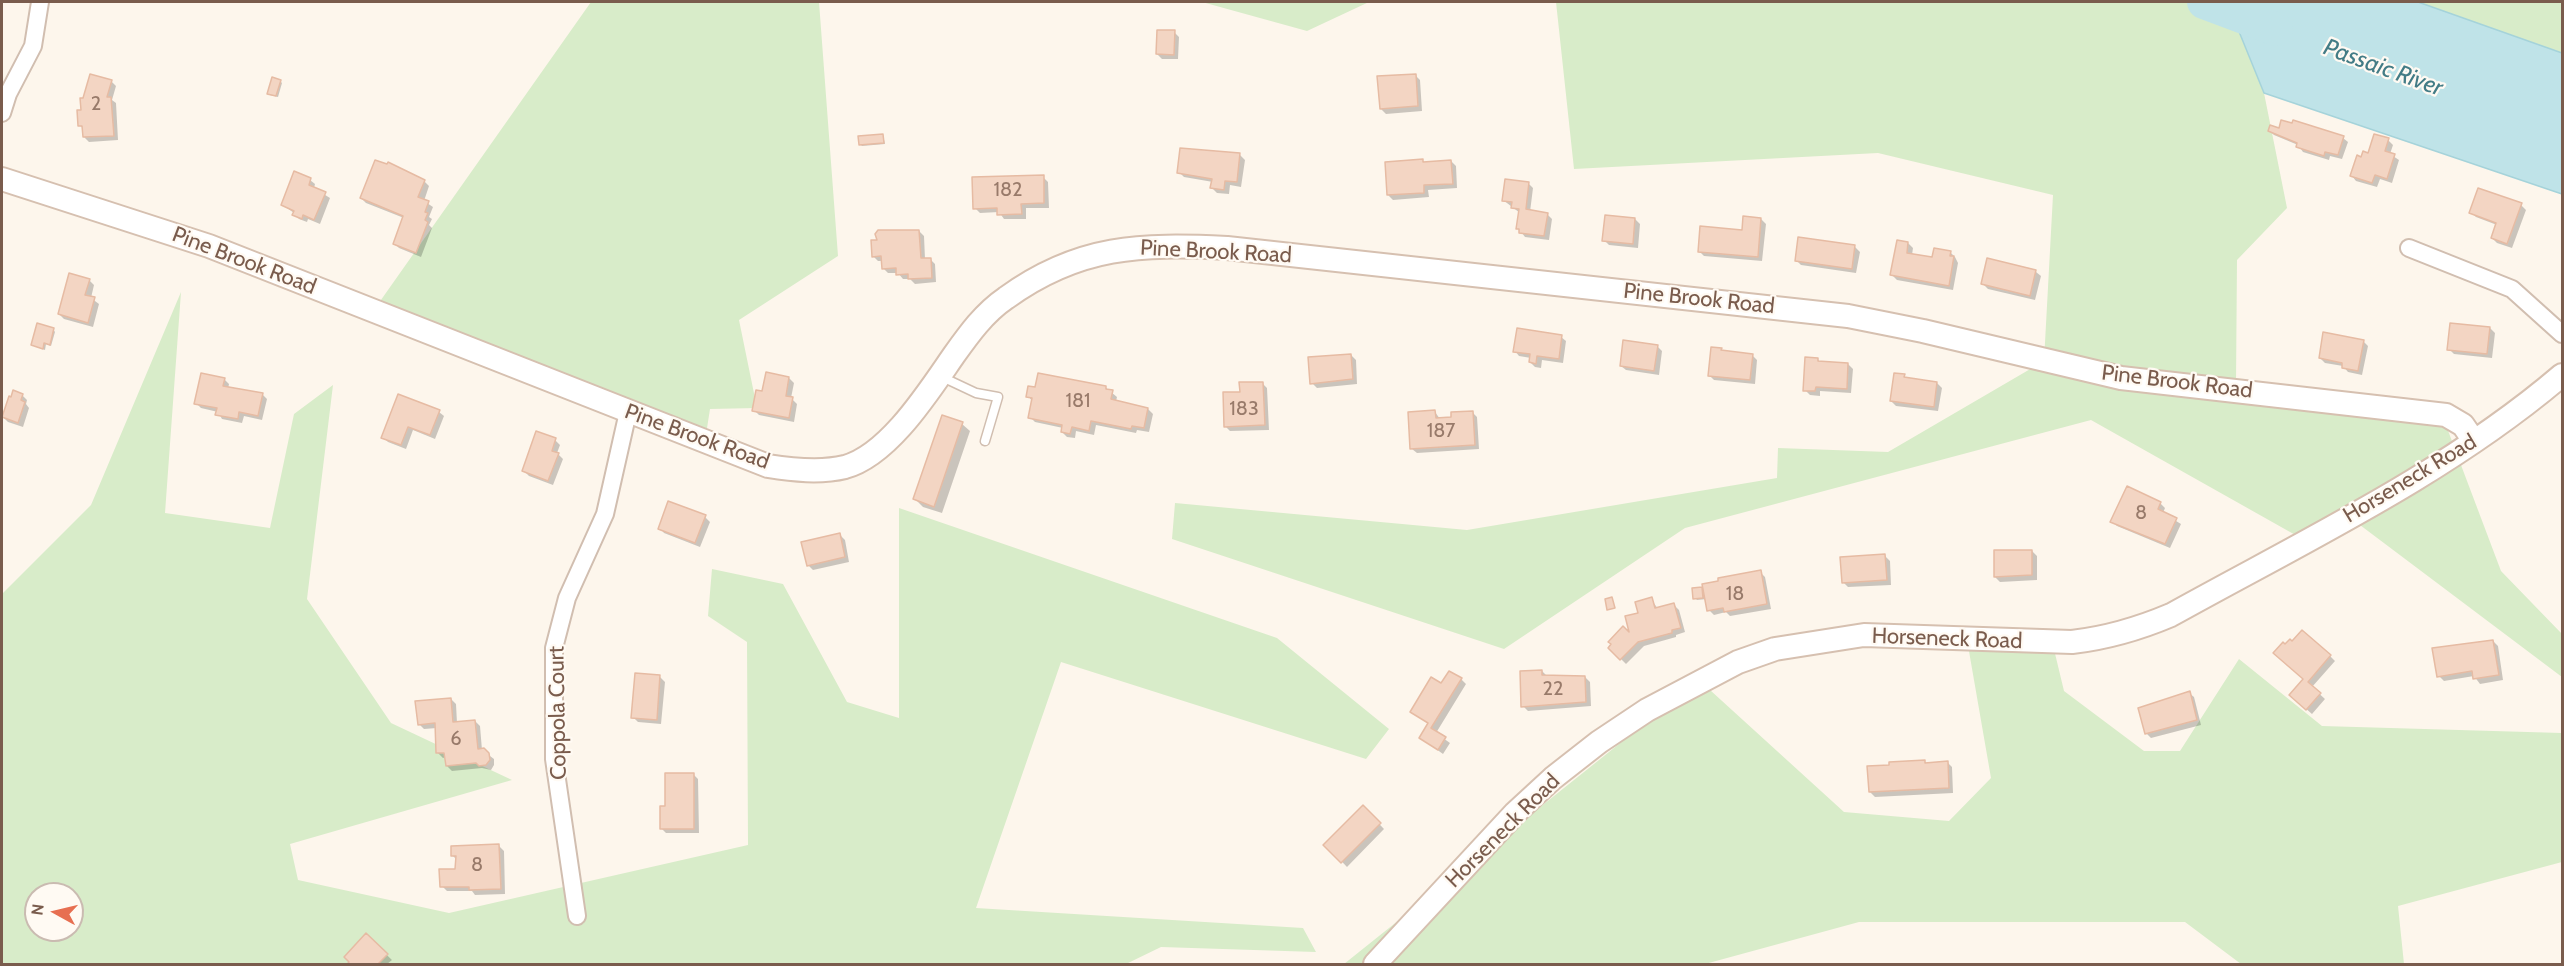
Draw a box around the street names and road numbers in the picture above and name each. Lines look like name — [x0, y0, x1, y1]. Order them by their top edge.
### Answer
street label: Pine Brook Road — [168, 221, 320, 301]
street label: Pine Brook Road — [1139, 235, 1293, 269]
street label: Pine Brook Road — [1622, 278, 1776, 320]
street label: Pine Brook Road — [2100, 360, 2254, 404]
street label: Pine Brook Road — [621, 399, 773, 475]
street label: Horseneck Road — [2339, 429, 2481, 529]
street label: Horseneck Road — [1871, 623, 2023, 655]
street label: Coppola Court — [544, 646, 572, 780]
street label: Horseneck Road — [1440, 768, 1566, 894]

